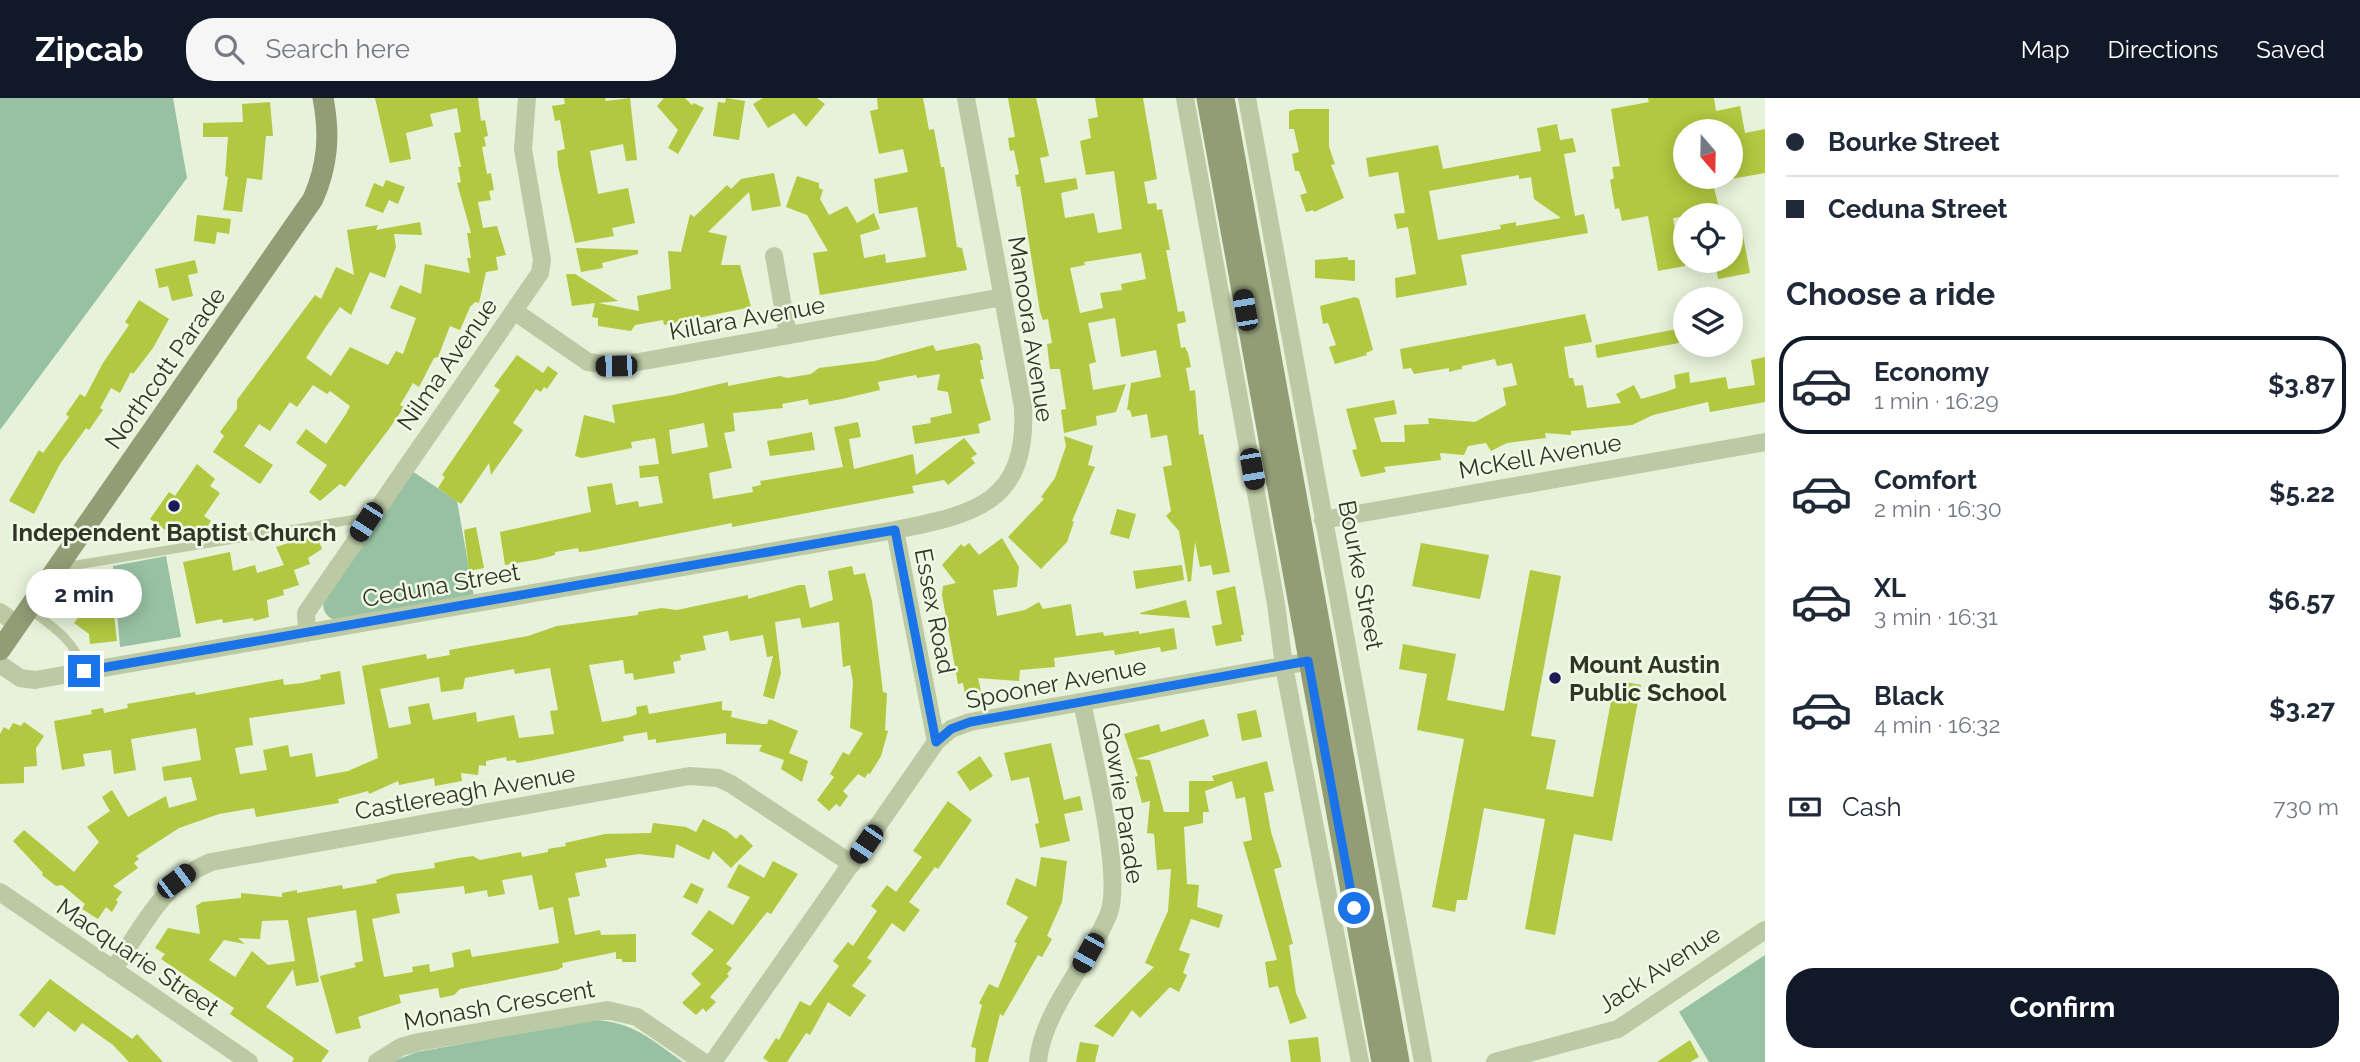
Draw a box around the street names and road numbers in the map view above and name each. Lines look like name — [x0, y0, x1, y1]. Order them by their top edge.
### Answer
street label: Manoora Avenue — [1002, 234, 1060, 424]
street label: Northcott Parade — [98, 282, 232, 454]
street label: Killara Avenue — [667, 290, 827, 346]
street label: Nilma Avenue — [391, 292, 503, 436]
street label: McKell Avenue — [1456, 427, 1624, 485]
street label: Bourke Street — [1332, 498, 1390, 652]
street label: Essex Road — [909, 546, 961, 676]
street label: Ceduna Street — [360, 557, 522, 613]
street label: Spooner Avenue — [963, 651, 1149, 715]
street label: Gowrie Parade — [1096, 720, 1150, 886]
street label: Castlereagh Avenue — [352, 758, 578, 826]
street label: Macquarie Street — [51, 892, 225, 1022]
street label: Jack Avenue — [1592, 919, 1726, 1019]
street label: Monash Crescent — [401, 974, 597, 1036]

